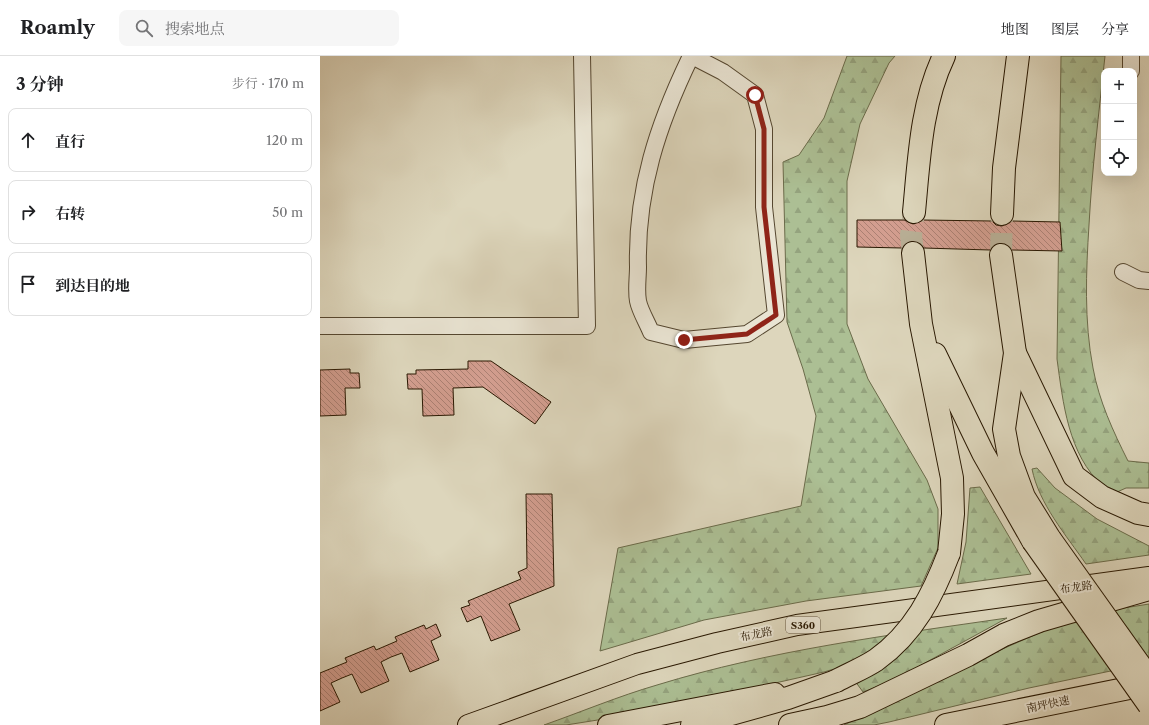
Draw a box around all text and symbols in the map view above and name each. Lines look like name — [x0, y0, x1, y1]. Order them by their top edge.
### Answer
search box — [119, 10, 399, 46]
text: Roamly — [20, 16, 95, 39]
icon: search — [133, 17, 155, 39]
text: 搜索地点 — [165, 19, 225, 38]
text: 地图 — [1001, 20, 1029, 38]
text: 图层 — [1051, 20, 1079, 38]
text: 分享 — [1101, 20, 1129, 38]
map controls — [1101, 68, 1137, 176]
button: + — [1101, 68, 1137, 104]
text: 3 分钟 — [16, 74, 64, 94]
text: 步行 · 170 m — [232, 75, 304, 91]
route start — [746, 86, 764, 104]
button: − — [1101, 104, 1137, 140]
icon: ahead — [17, 129, 39, 151]
text: 直行 — [55, 132, 85, 151]
text: 120 m — [266, 132, 303, 148]
button: locate — [1101, 140, 1137, 176]
icon: right — [17, 201, 39, 223]
text: 右转 — [55, 204, 85, 223]
text: 50 m — [272, 204, 303, 220]
icon: arrive — [17, 273, 39, 295]
text: 到达目的地 — [55, 276, 130, 295]
route end — [675, 331, 693, 349]
street label: 布龙路 — [1059, 578, 1093, 596]
road number: S360 — [786, 617, 820, 633]
street label: 布龙路 — [738, 624, 774, 644]
street label: 南坪快速 — [1025, 693, 1071, 715]

